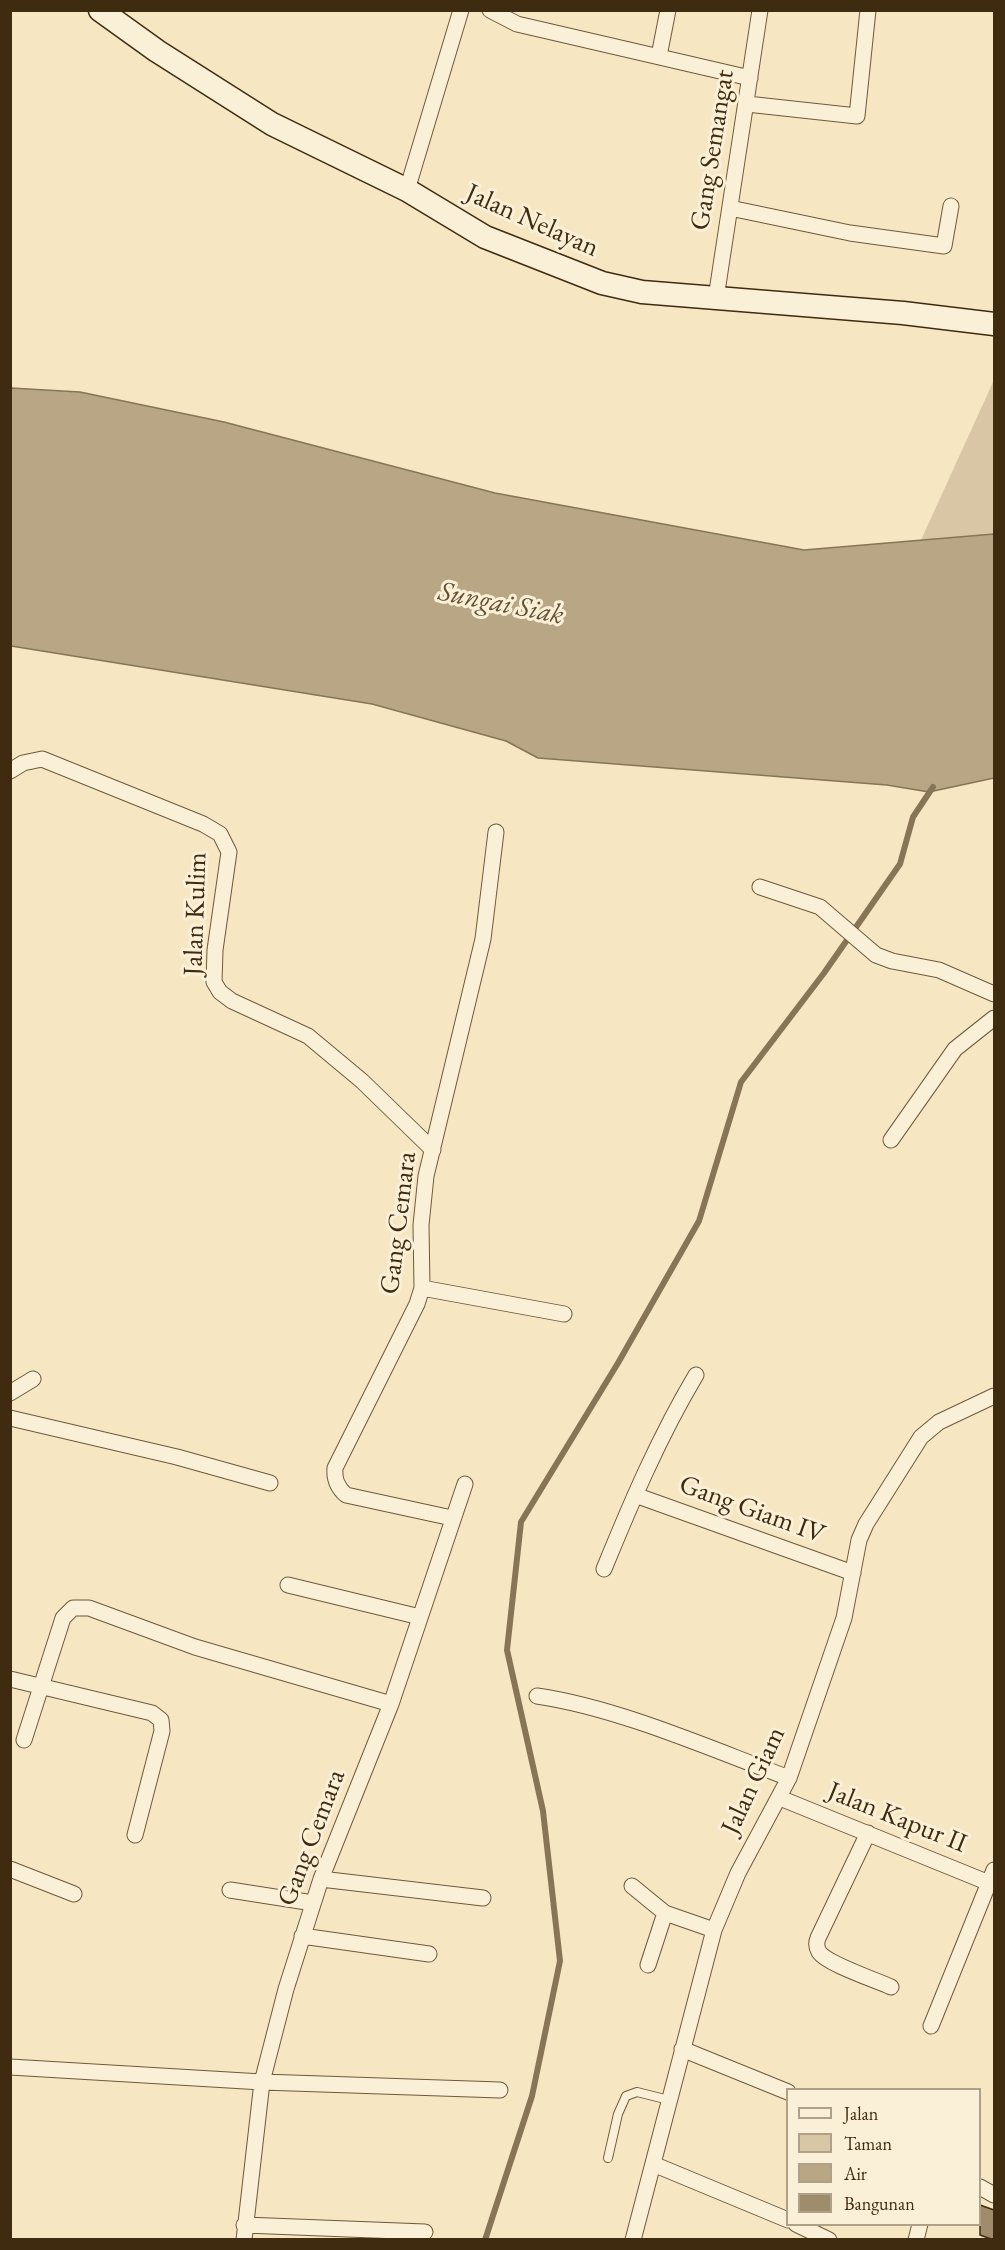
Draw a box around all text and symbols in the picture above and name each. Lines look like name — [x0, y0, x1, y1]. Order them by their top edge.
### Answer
street label: Gang Semangat — [684, 67, 742, 233]
street label: Jalan Nelayan — [460, 177, 604, 265]
water label: Sungai Siak — [435, 575, 567, 633]
street label: Jalan Kulim — [178, 852, 214, 976]
street label: Gang Cemara — [374, 1150, 424, 1296]
street label: Gang Giam IV — [675, 1469, 829, 1551]
street label: Jalan Giam — [715, 1722, 793, 1840]
street label: Gang Cemara — [271, 1765, 353, 1911]
street label: Jalan Kapur II — [823, 1775, 971, 1861]
legend — [786, 2088, 981, 2226]
text: Jalan — [844, 2102, 878, 2125]
text: Taman — [844, 2132, 892, 2155]
text: Air — [844, 2162, 867, 2185]
text: Bangunan — [844, 2192, 915, 2215]

